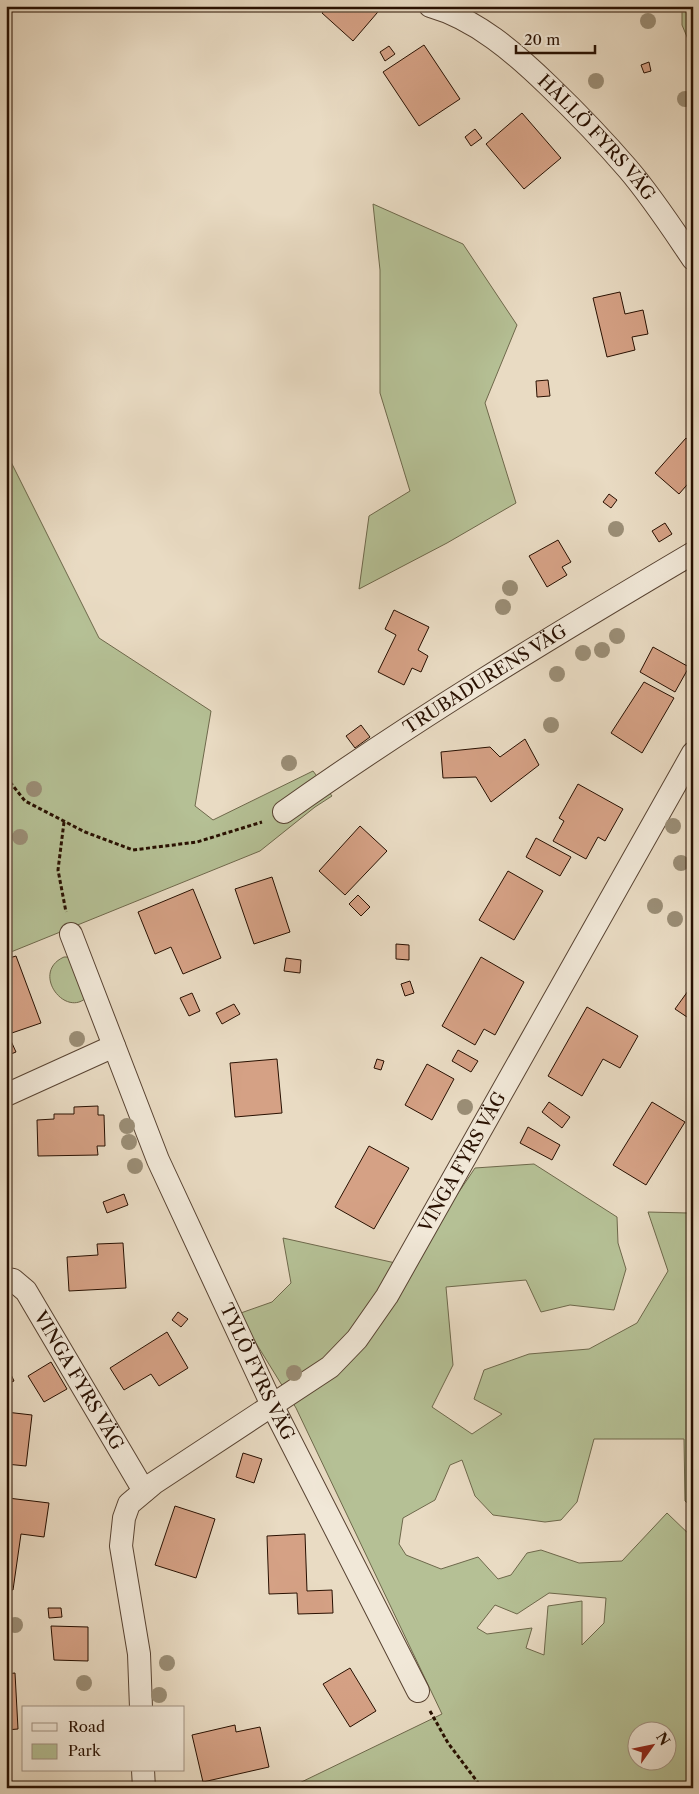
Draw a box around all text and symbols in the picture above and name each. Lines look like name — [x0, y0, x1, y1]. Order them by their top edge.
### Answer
scale bar — [516, 22, 595, 54]
text: 20 m — [524, 30, 560, 49]
street label: HÅLLÖ FYRS VÄG — [533, 70, 660, 205]
street label: TRUBADURENS VÄG — [399, 620, 571, 739]
street label: VINGA FYRS VÄG — [414, 1088, 511, 1237]
street label: TYLÖ FYRS VÄG — [215, 1300, 299, 1444]
street label: VINGA FYRS VÄG — [29, 1306, 129, 1454]
legend — [22, 1706, 185, 1772]
text: Road — [68, 1717, 105, 1736]
north arrow — [626, 1722, 676, 1772]
text: N — [652, 1729, 674, 1749]
text: Park — [68, 1741, 102, 1760]

